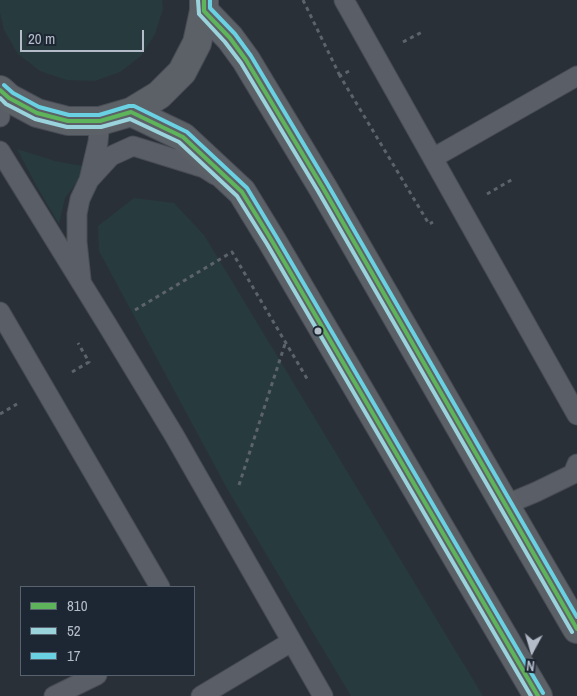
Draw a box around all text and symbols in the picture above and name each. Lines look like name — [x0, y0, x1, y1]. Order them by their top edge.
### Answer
scale bar — [22, 20, 146, 52]
text: 20 m — [28, 28, 55, 49]
unlabelled marker — [313, 326, 323, 336]
legend — [20, 586, 195, 676]
text: 810 — [67, 595, 88, 616]
text: 52 — [67, 620, 81, 641]
north arrow — [507, 626, 557, 676]
text: 17 — [67, 645, 81, 666]
text: N — [525, 657, 536, 675]

